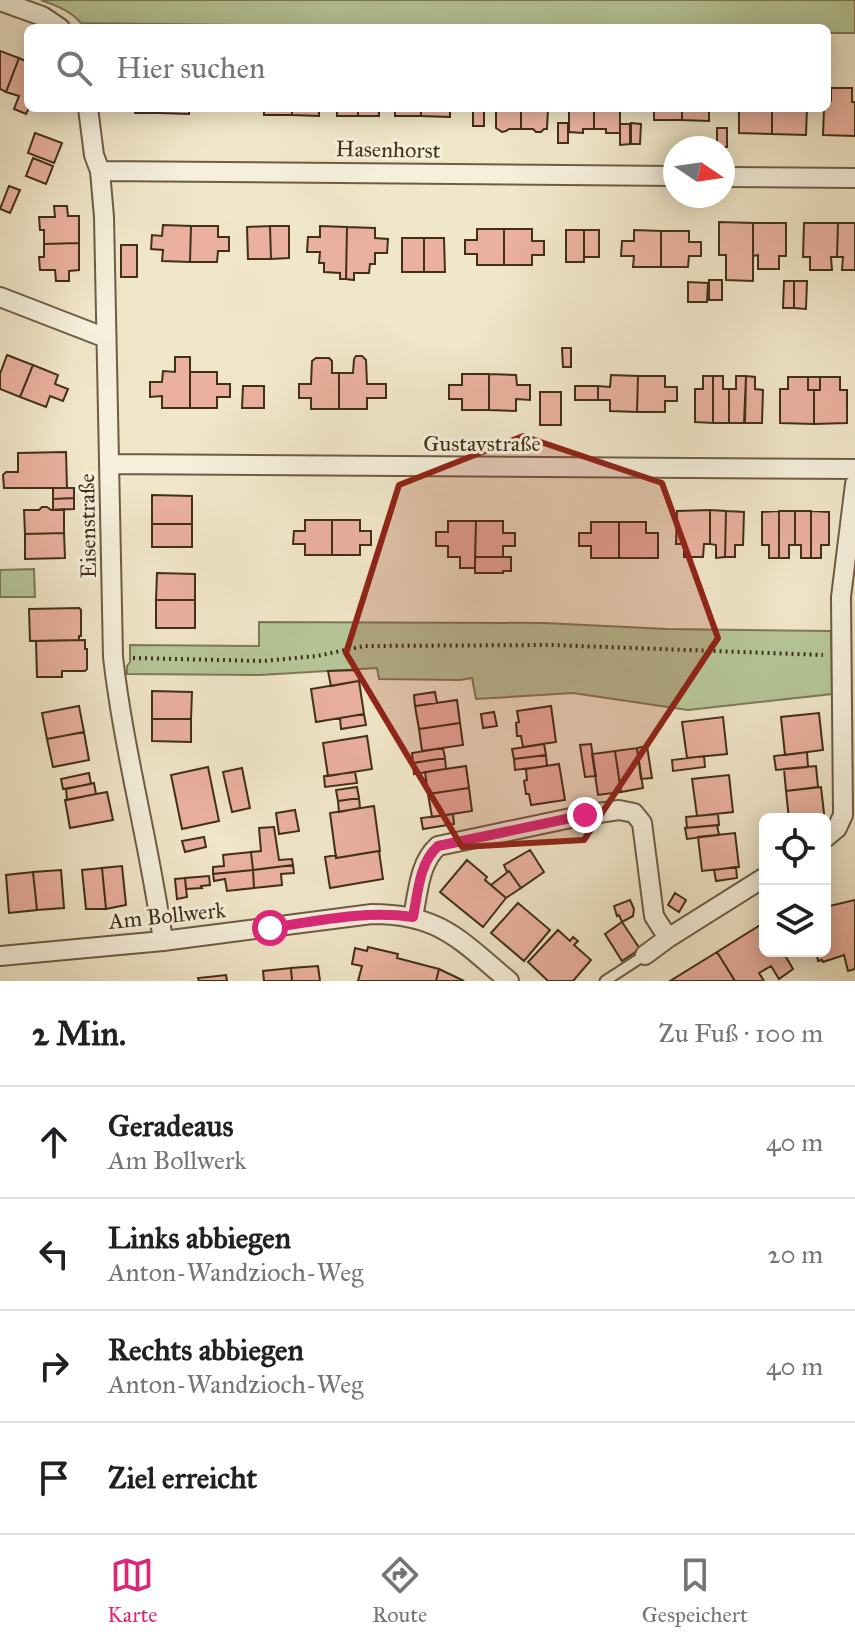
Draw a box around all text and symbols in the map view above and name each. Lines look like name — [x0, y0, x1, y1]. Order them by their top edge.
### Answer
search box — [24, 24, 831, 112]
icon: search — [52, 46, 96, 90]
text: Hier suchen — [116, 50, 265, 86]
street label: Hasenhorst — [335, 135, 441, 164]
north arrow — [663, 136, 735, 208]
street label: Gustavstraße — [423, 430, 541, 457]
street label: Eisenstraße — [73, 473, 102, 579]
route end — [567, 797, 603, 833]
map controls — [759, 813, 831, 957]
button: locate — [759, 813, 831, 885]
button: layers — [759, 885, 831, 957]
street label: Am Bollwerk — [106, 896, 227, 935]
route start — [252, 910, 288, 946]
text: 2 Min. — [32, 1013, 126, 1054]
text: Zu Fuß · 100 m — [659, 1017, 823, 1049]
text: Geradeaus — [108, 1108, 234, 1144]
icon: ahead — [32, 1120, 76, 1164]
text: 40 m — [766, 1126, 823, 1158]
text: Am Bollwerk — [108, 1144, 246, 1176]
text: Links abbiegen — [108, 1220, 291, 1256]
icon: left — [32, 1232, 76, 1276]
text: 20 m — [768, 1238, 823, 1270]
text: Anton-Wandzioch-Weg — [108, 1256, 363, 1288]
text: Rechts abbiegen — [108, 1332, 304, 1368]
icon: right — [32, 1344, 76, 1388]
text: 40 m — [766, 1350, 823, 1382]
text: Anton-Wandzioch-Weg — [108, 1368, 363, 1400]
icon: arrive — [32, 1456, 76, 1500]
text: Ziel erreicht — [108, 1460, 257, 1496]
tab: Karte — [107, 1553, 157, 1628]
tab: Route — [372, 1553, 427, 1628]
tab: Gespeichert — [642, 1553, 748, 1628]

